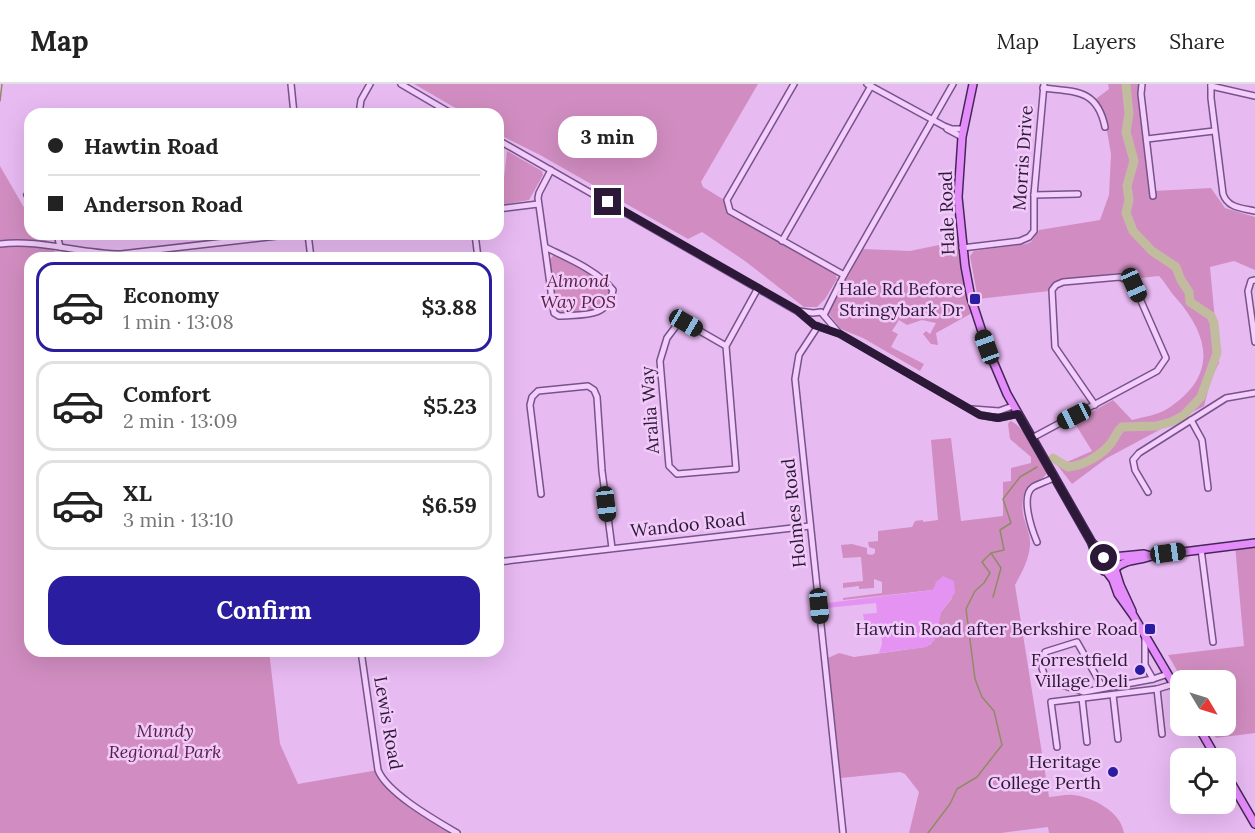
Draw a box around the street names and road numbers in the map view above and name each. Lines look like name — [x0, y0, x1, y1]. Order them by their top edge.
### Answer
street label: Morris Drive — [1007, 104, 1038, 211]
street label: Hale Road — [934, 170, 959, 256]
street label: Aralia Way — [635, 365, 664, 456]
street label: Holmes Road — [776, 457, 811, 569]
street label: Wandoo Road — [629, 507, 747, 542]
street label: Lewis Road — [369, 674, 408, 772]

